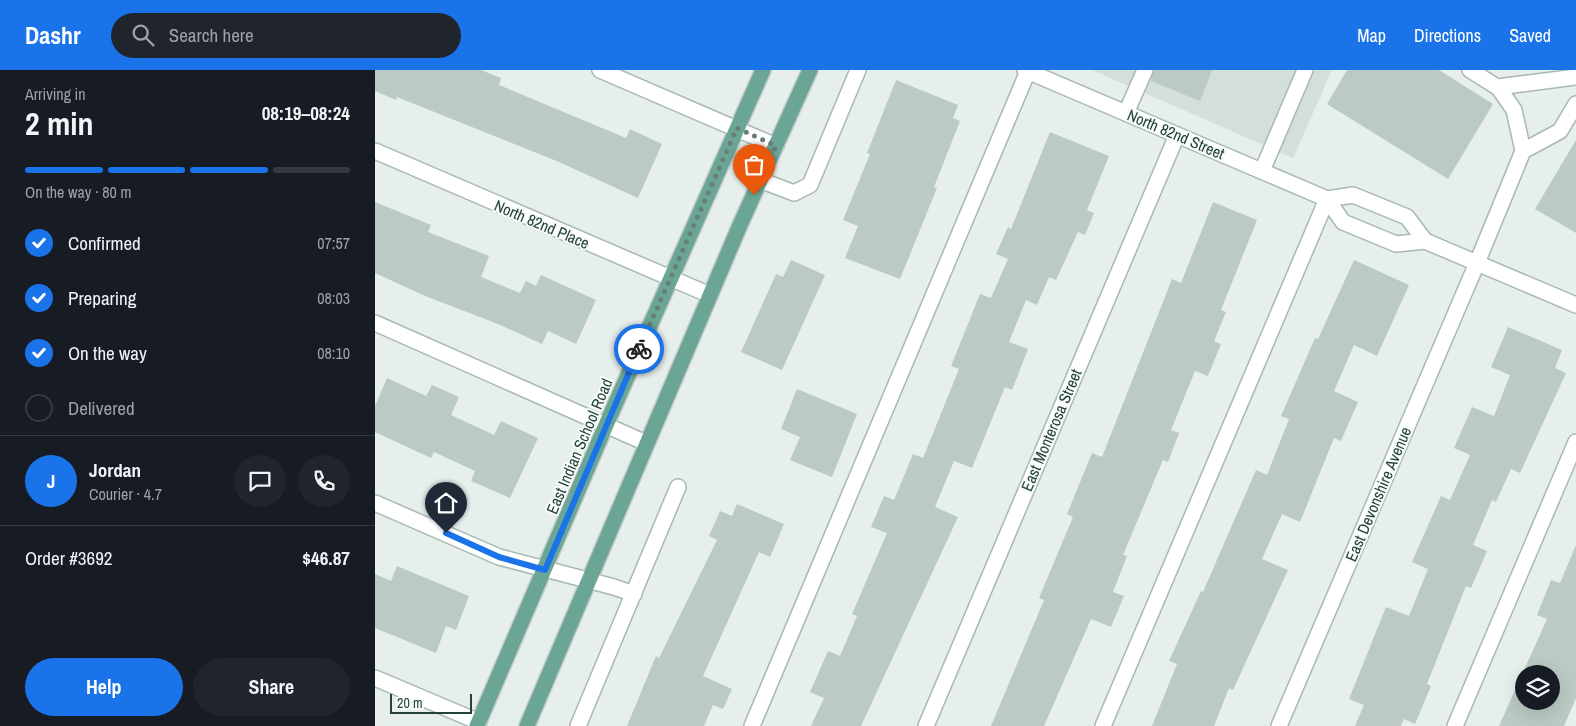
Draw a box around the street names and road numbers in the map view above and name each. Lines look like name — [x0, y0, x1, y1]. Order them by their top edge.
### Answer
street label: North 82nd Street — [1124, 104, 1228, 164]
street label: North 82nd Place — [491, 194, 593, 254]
street label: East Monterosa Street — [1015, 365, 1087, 494]
street label: East Indian School Road — [541, 375, 617, 517]
street label: East Devonshire Avenue — [1340, 423, 1416, 565]

